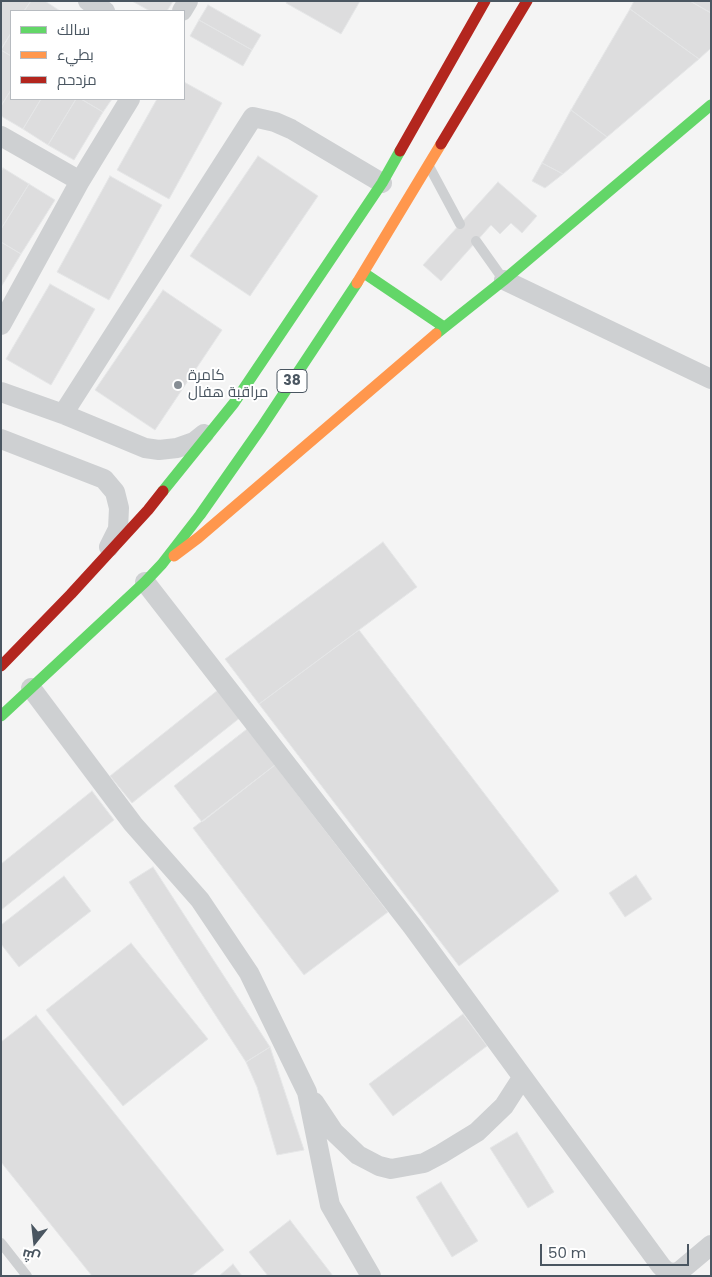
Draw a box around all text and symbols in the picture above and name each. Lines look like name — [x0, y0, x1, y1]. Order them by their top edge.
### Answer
legend — [10, 10, 185, 100]
text: سالك — [57, 19, 90, 40]
text: بطيء — [57, 44, 94, 65]
text: مزدحم — [57, 69, 97, 90]
place label: كامرة مراقبة هفال — [188, 367, 268, 402]
road number: 38 — [277, 370, 307, 392]
marker: كامرة مراقبة هفال — [172, 379, 184, 391]
north arrow — [10, 1217, 60, 1267]
scale bar — [542, 1234, 691, 1266]
text: 50 m — [548, 1242, 586, 1263]
text: ش — [19, 1244, 42, 1269]

